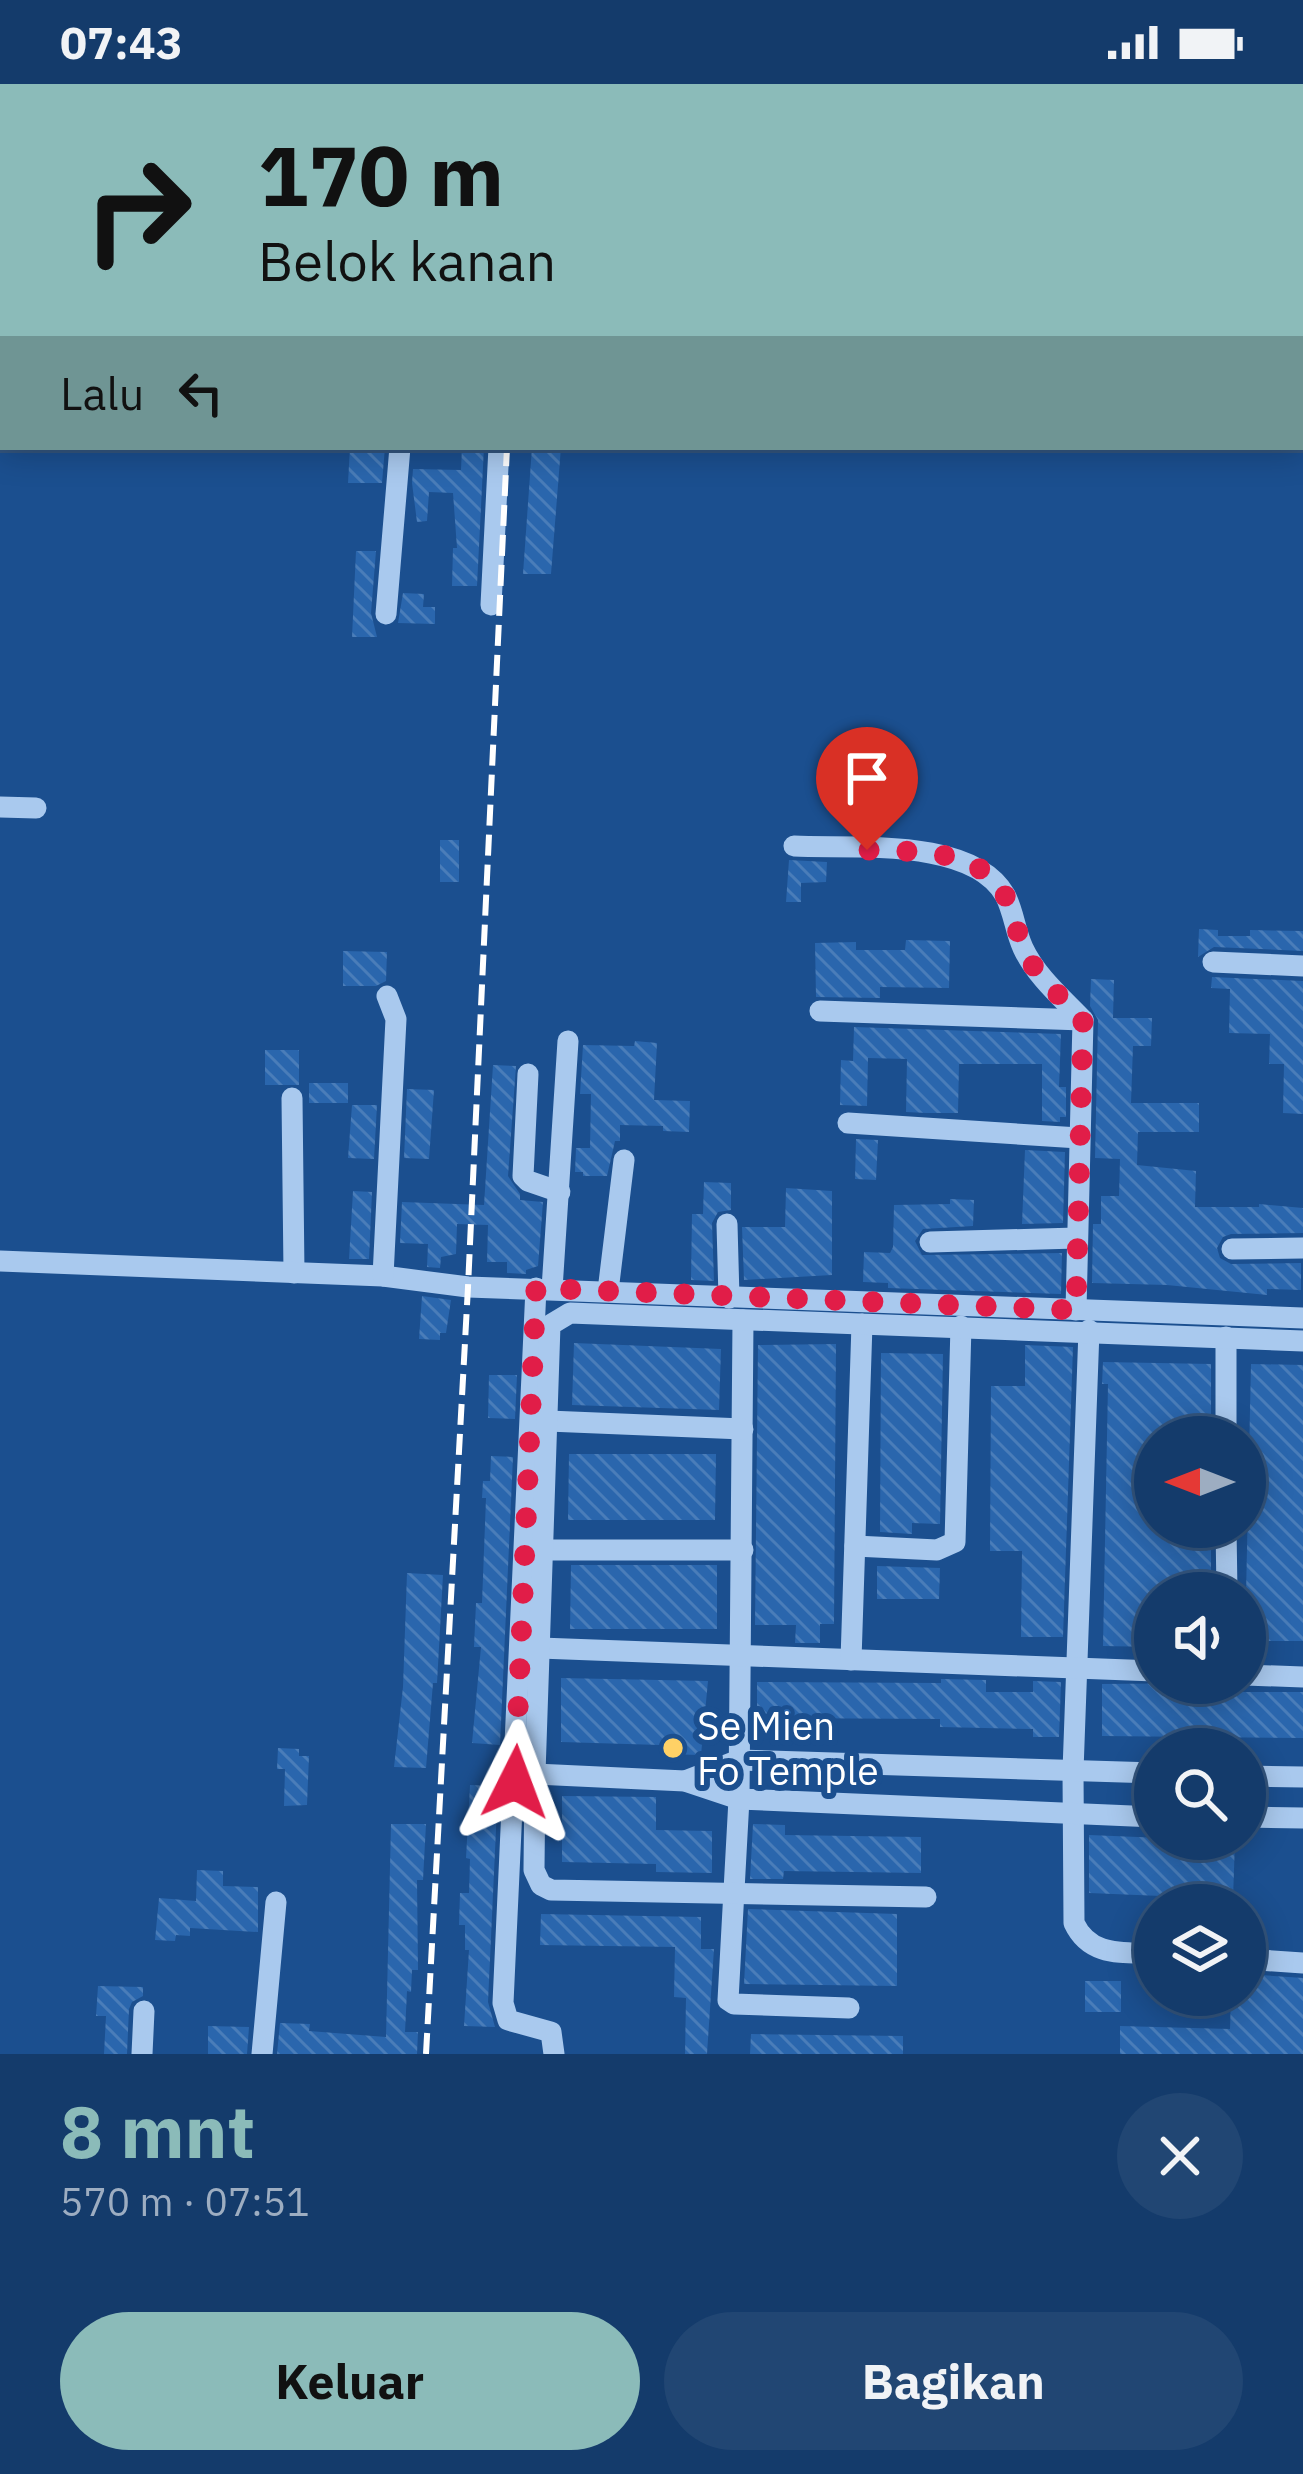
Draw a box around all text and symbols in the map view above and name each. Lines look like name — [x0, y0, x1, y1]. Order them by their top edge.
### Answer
text: 07:43 — [60, 13, 183, 71]
text: 170 m — [258, 120, 504, 229]
icon: right — [60, 132, 216, 288]
text: Belok kanan — [258, 226, 556, 296]
icon: left — [168, 360, 234, 426]
text: Lalu — [60, 364, 144, 422]
pin — [816, 727, 918, 850]
icon: arrive — [834, 745, 900, 811]
north arrow — [1134, 1416, 1266, 1548]
map controls — [1134, 1416, 1266, 2016]
button: sound — [1134, 1572, 1266, 1704]
place label: Se Mien Fo Temple — [697, 1700, 879, 1796]
position arrow — [452, 1719, 578, 1845]
button: search — [1134, 1728, 1266, 1860]
marker: Se Mien Fo Temple — [660, 1735, 686, 1761]
button: layers — [1134, 1884, 1266, 2016]
text: 8 mnt — [60, 2084, 255, 2178]
button: close — [1117, 2093, 1243, 2219]
text: 570 m · 07:51 — [60, 2176, 310, 2227]
button: Keluar — [60, 2312, 640, 2450]
button: Bagikan — [664, 2312, 1243, 2450]

